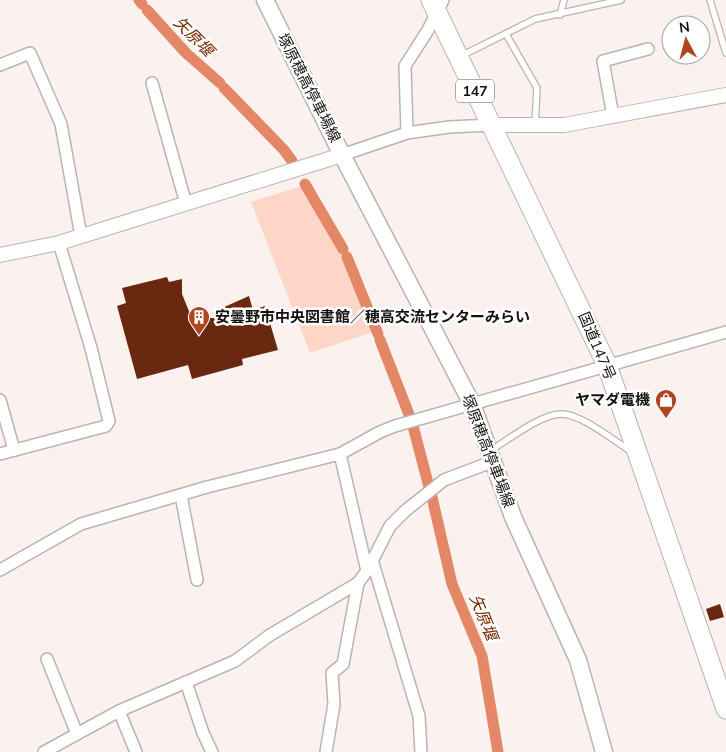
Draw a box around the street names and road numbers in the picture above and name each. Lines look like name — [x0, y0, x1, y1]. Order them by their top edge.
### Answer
street label: 塚原穂高停車場線 — [274, 30, 345, 146]
road number: 147 — [456, 80, 494, 102]
street label: 国道147号 — [575, 309, 620, 383]
street label: 塚原穂高停車場線 — [458, 391, 519, 510]

